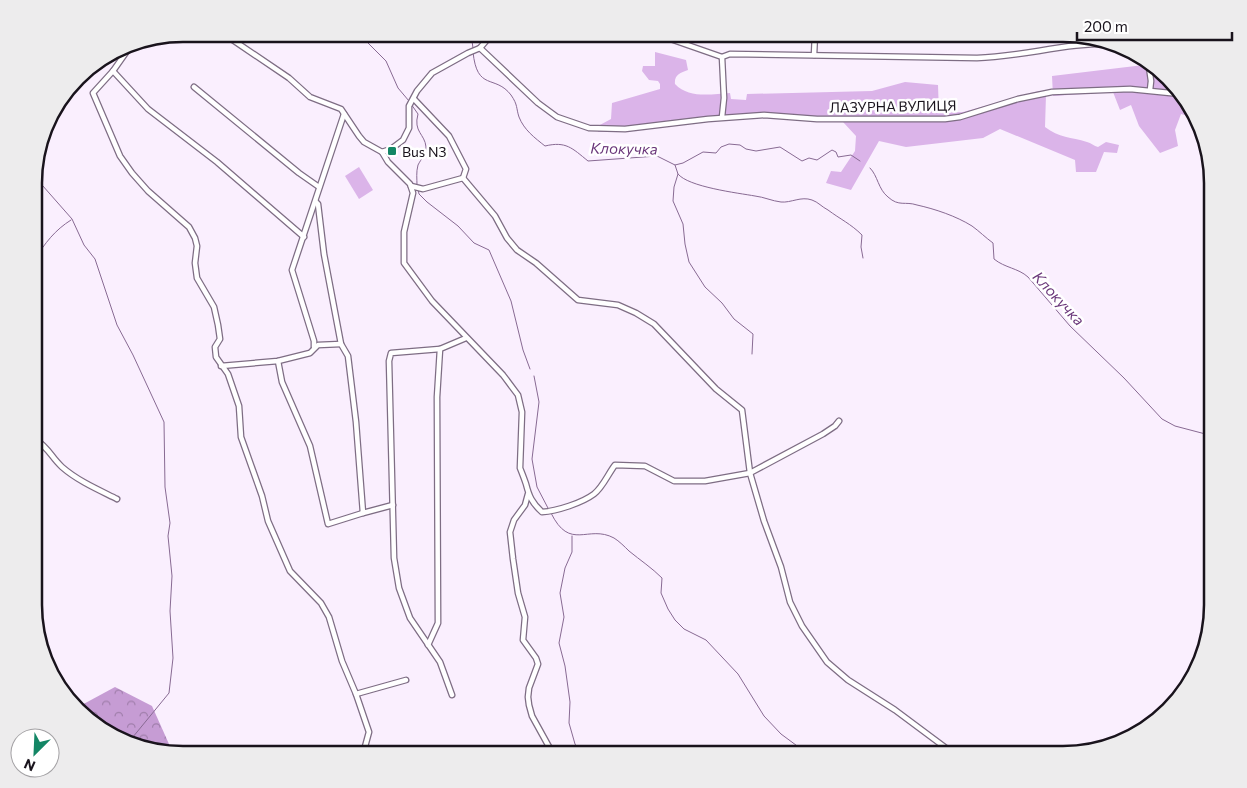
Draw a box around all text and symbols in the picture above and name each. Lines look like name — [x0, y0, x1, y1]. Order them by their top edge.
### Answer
scale bar — [1077, 10, 1232, 42]
text: 200 m — [1084, 17, 1128, 35]
street label: ЛАЗУРНА ВУЛИЦЯ — [829, 96, 957, 116]
water label: Клокучка — [590, 138, 658, 158]
place label: Bus N3 — [402, 143, 446, 160]
marker: Bus N3 — [386, 145, 398, 157]
water label: Клокучка — [1029, 267, 1089, 329]
north arrow — [10, 728, 60, 778]
text: N — [21, 755, 38, 775]

